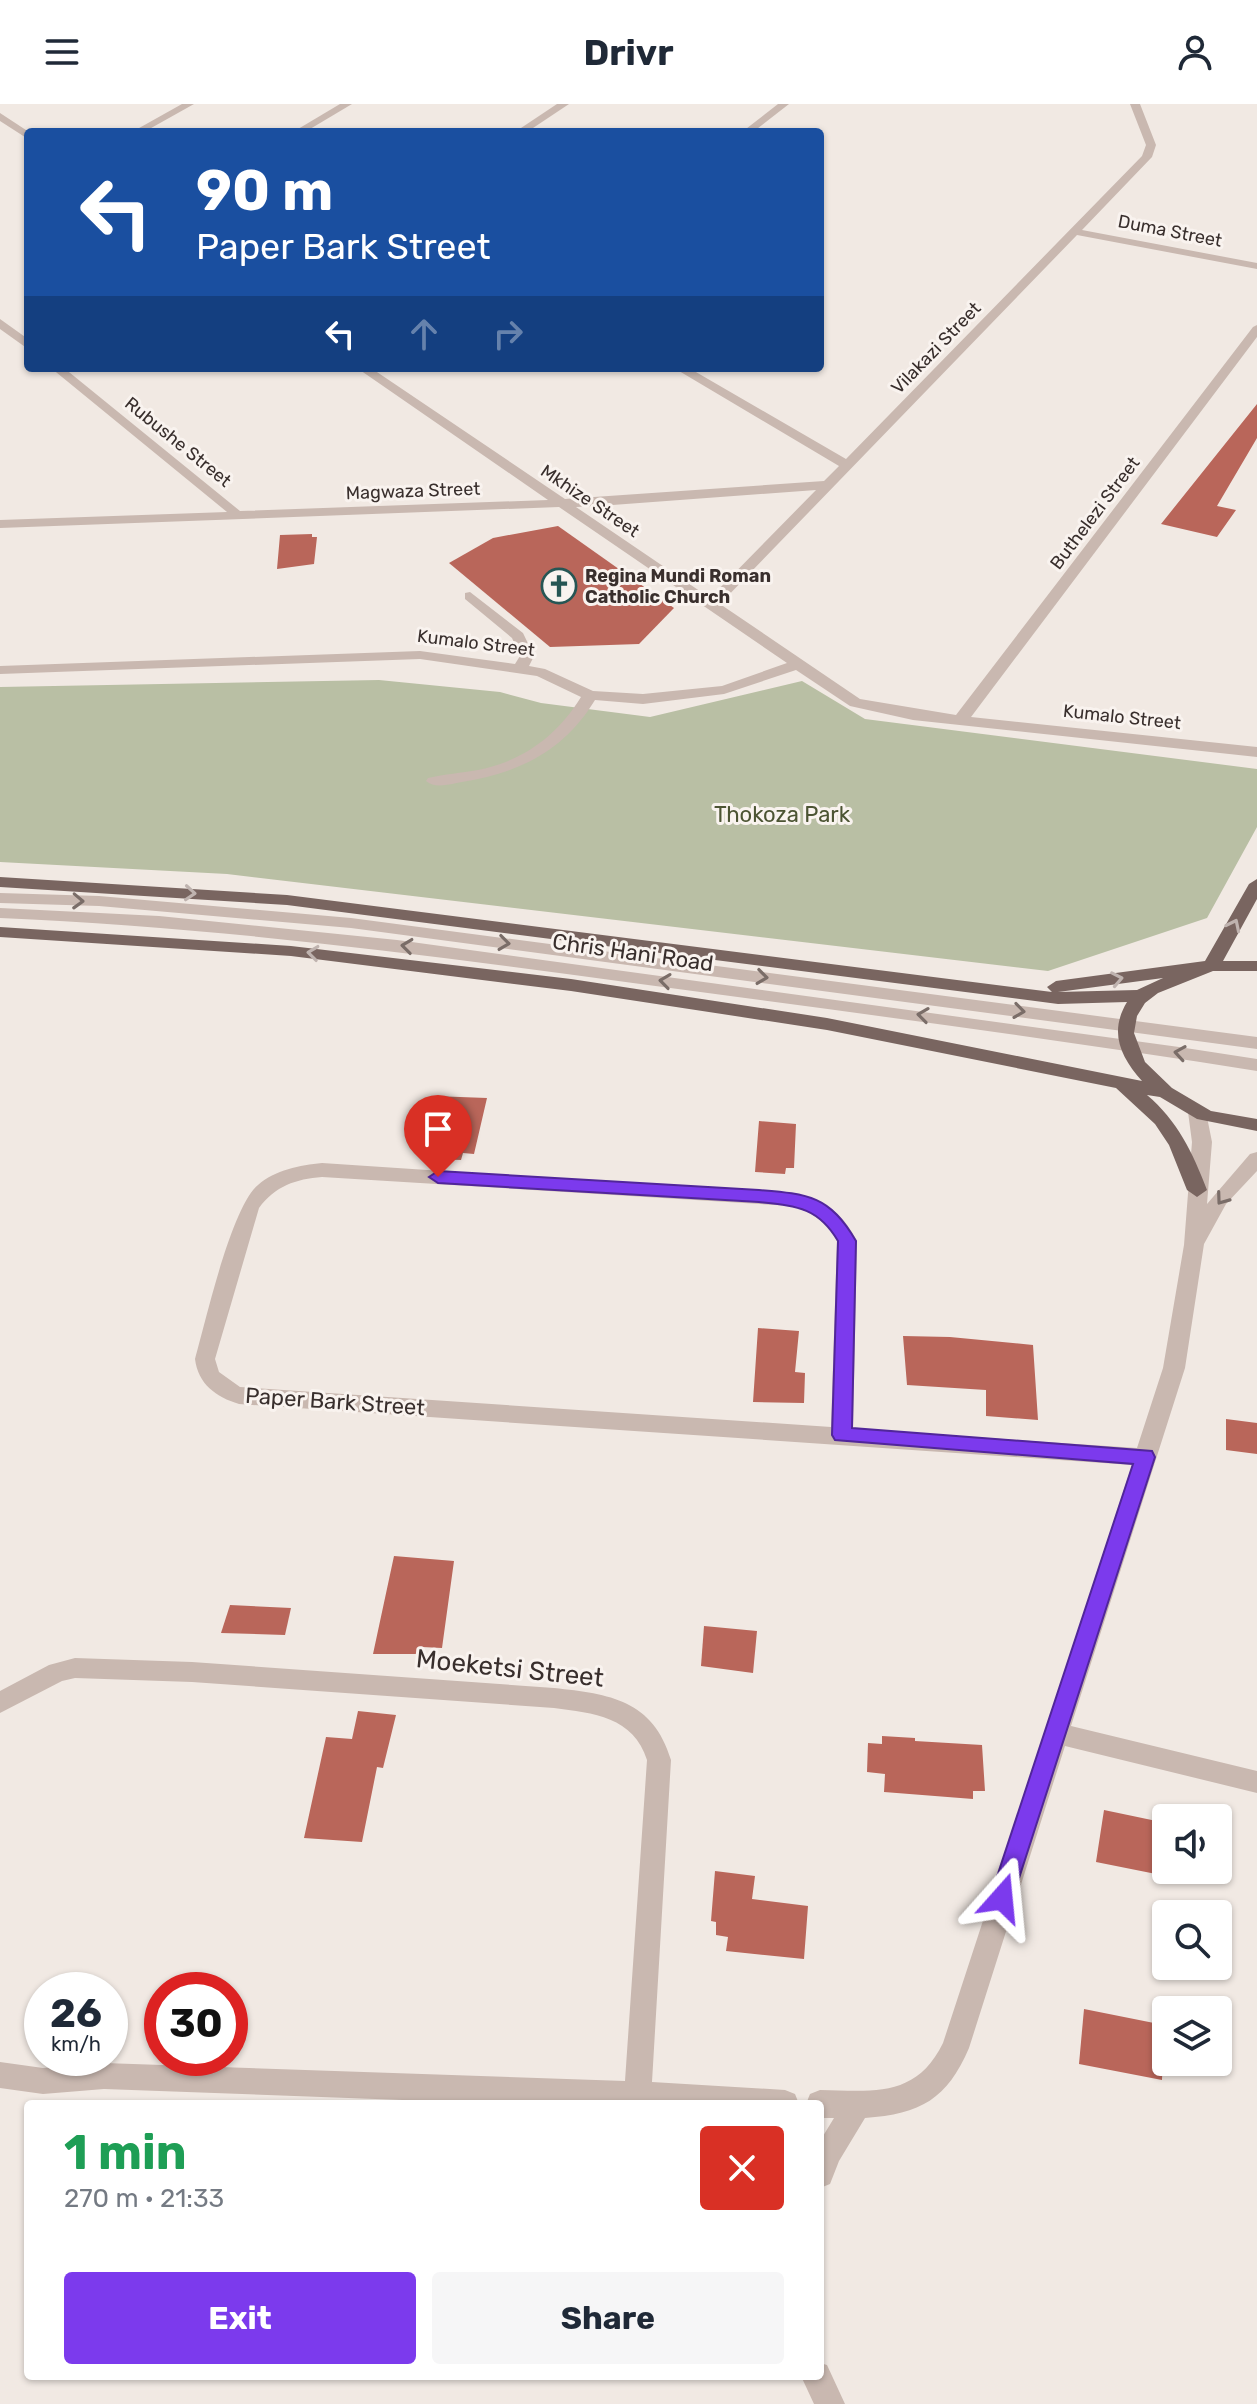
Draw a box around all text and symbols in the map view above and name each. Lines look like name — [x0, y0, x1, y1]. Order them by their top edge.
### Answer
icon: menu — [40, 30, 84, 74]
icon: person — [1173, 30, 1217, 74]
text: Drivr — [583, 31, 674, 74]
text: 90 m — [196, 158, 333, 224]
icon: left — [64, 160, 168, 264]
street label: Duma Street — [1116, 210, 1224, 252]
text: Paper Bark Street — [196, 225, 491, 268]
street label: Vilakazi Street — [887, 297, 985, 399]
icon: left — [318, 312, 362, 356]
icon: ahead — [402, 312, 446, 356]
icon: right — [486, 312, 530, 356]
street label: Rubushe Street — [120, 392, 236, 492]
street label: Buthelezi Street — [1045, 452, 1145, 574]
street label: Mkhize Street — [536, 460, 644, 542]
street label: Magwaza Street — [345, 478, 481, 504]
place label: Regina Mundi Roman Catholic Church — [585, 565, 771, 608]
church icon: Regina Mundi Roman Catholic Church — [540, 567, 578, 605]
street label: Kumalo Street — [416, 625, 536, 661]
street label: Kumalo Street — [1062, 700, 1182, 734]
park label: Thokoza Park — [714, 801, 851, 828]
one-way arrow — [184, 884, 197, 901]
one-way arrow — [72, 892, 85, 909]
one-way arrow — [1225, 918, 1240, 933]
street label: Chris Hani Road — [551, 928, 715, 977]
one-way arrow — [498, 935, 511, 952]
one-way arrow — [400, 938, 413, 955]
one-way arrow — [306, 945, 319, 962]
one-way arrow — [755, 968, 768, 985]
one-way arrow — [1111, 972, 1124, 989]
one-way arrow — [658, 973, 672, 990]
one-way arrow — [1012, 1002, 1026, 1019]
one-way arrow — [916, 1007, 930, 1024]
one-way arrow — [1173, 1045, 1187, 1062]
pin — [404, 1095, 472, 1177]
icon: arrive — [416, 1107, 460, 1151]
one-way arrow — [1217, 1190, 1232, 1205]
street label: Paper Bark Street — [244, 1382, 426, 1421]
street label: Moeketsi Street — [415, 1643, 605, 1694]
map controls — [1152, 1804, 1232, 2076]
button: sound — [1152, 1804, 1232, 1884]
position arrow — [960, 1856, 1044, 1940]
button: search — [1152, 1900, 1232, 1980]
speed limit sign: 30 — [144, 1972, 248, 2076]
text: 26 — [50, 1990, 102, 2037]
button: layers — [1152, 1996, 1232, 2076]
text: km/h — [51, 2032, 101, 2056]
text: 1 min — [64, 2124, 187, 2181]
button: close — [700, 2126, 784, 2210]
text: 270 m · 21:33 — [64, 2183, 224, 2214]
button: Exit — [64, 2272, 416, 2364]
button: Share — [432, 2272, 784, 2364]

